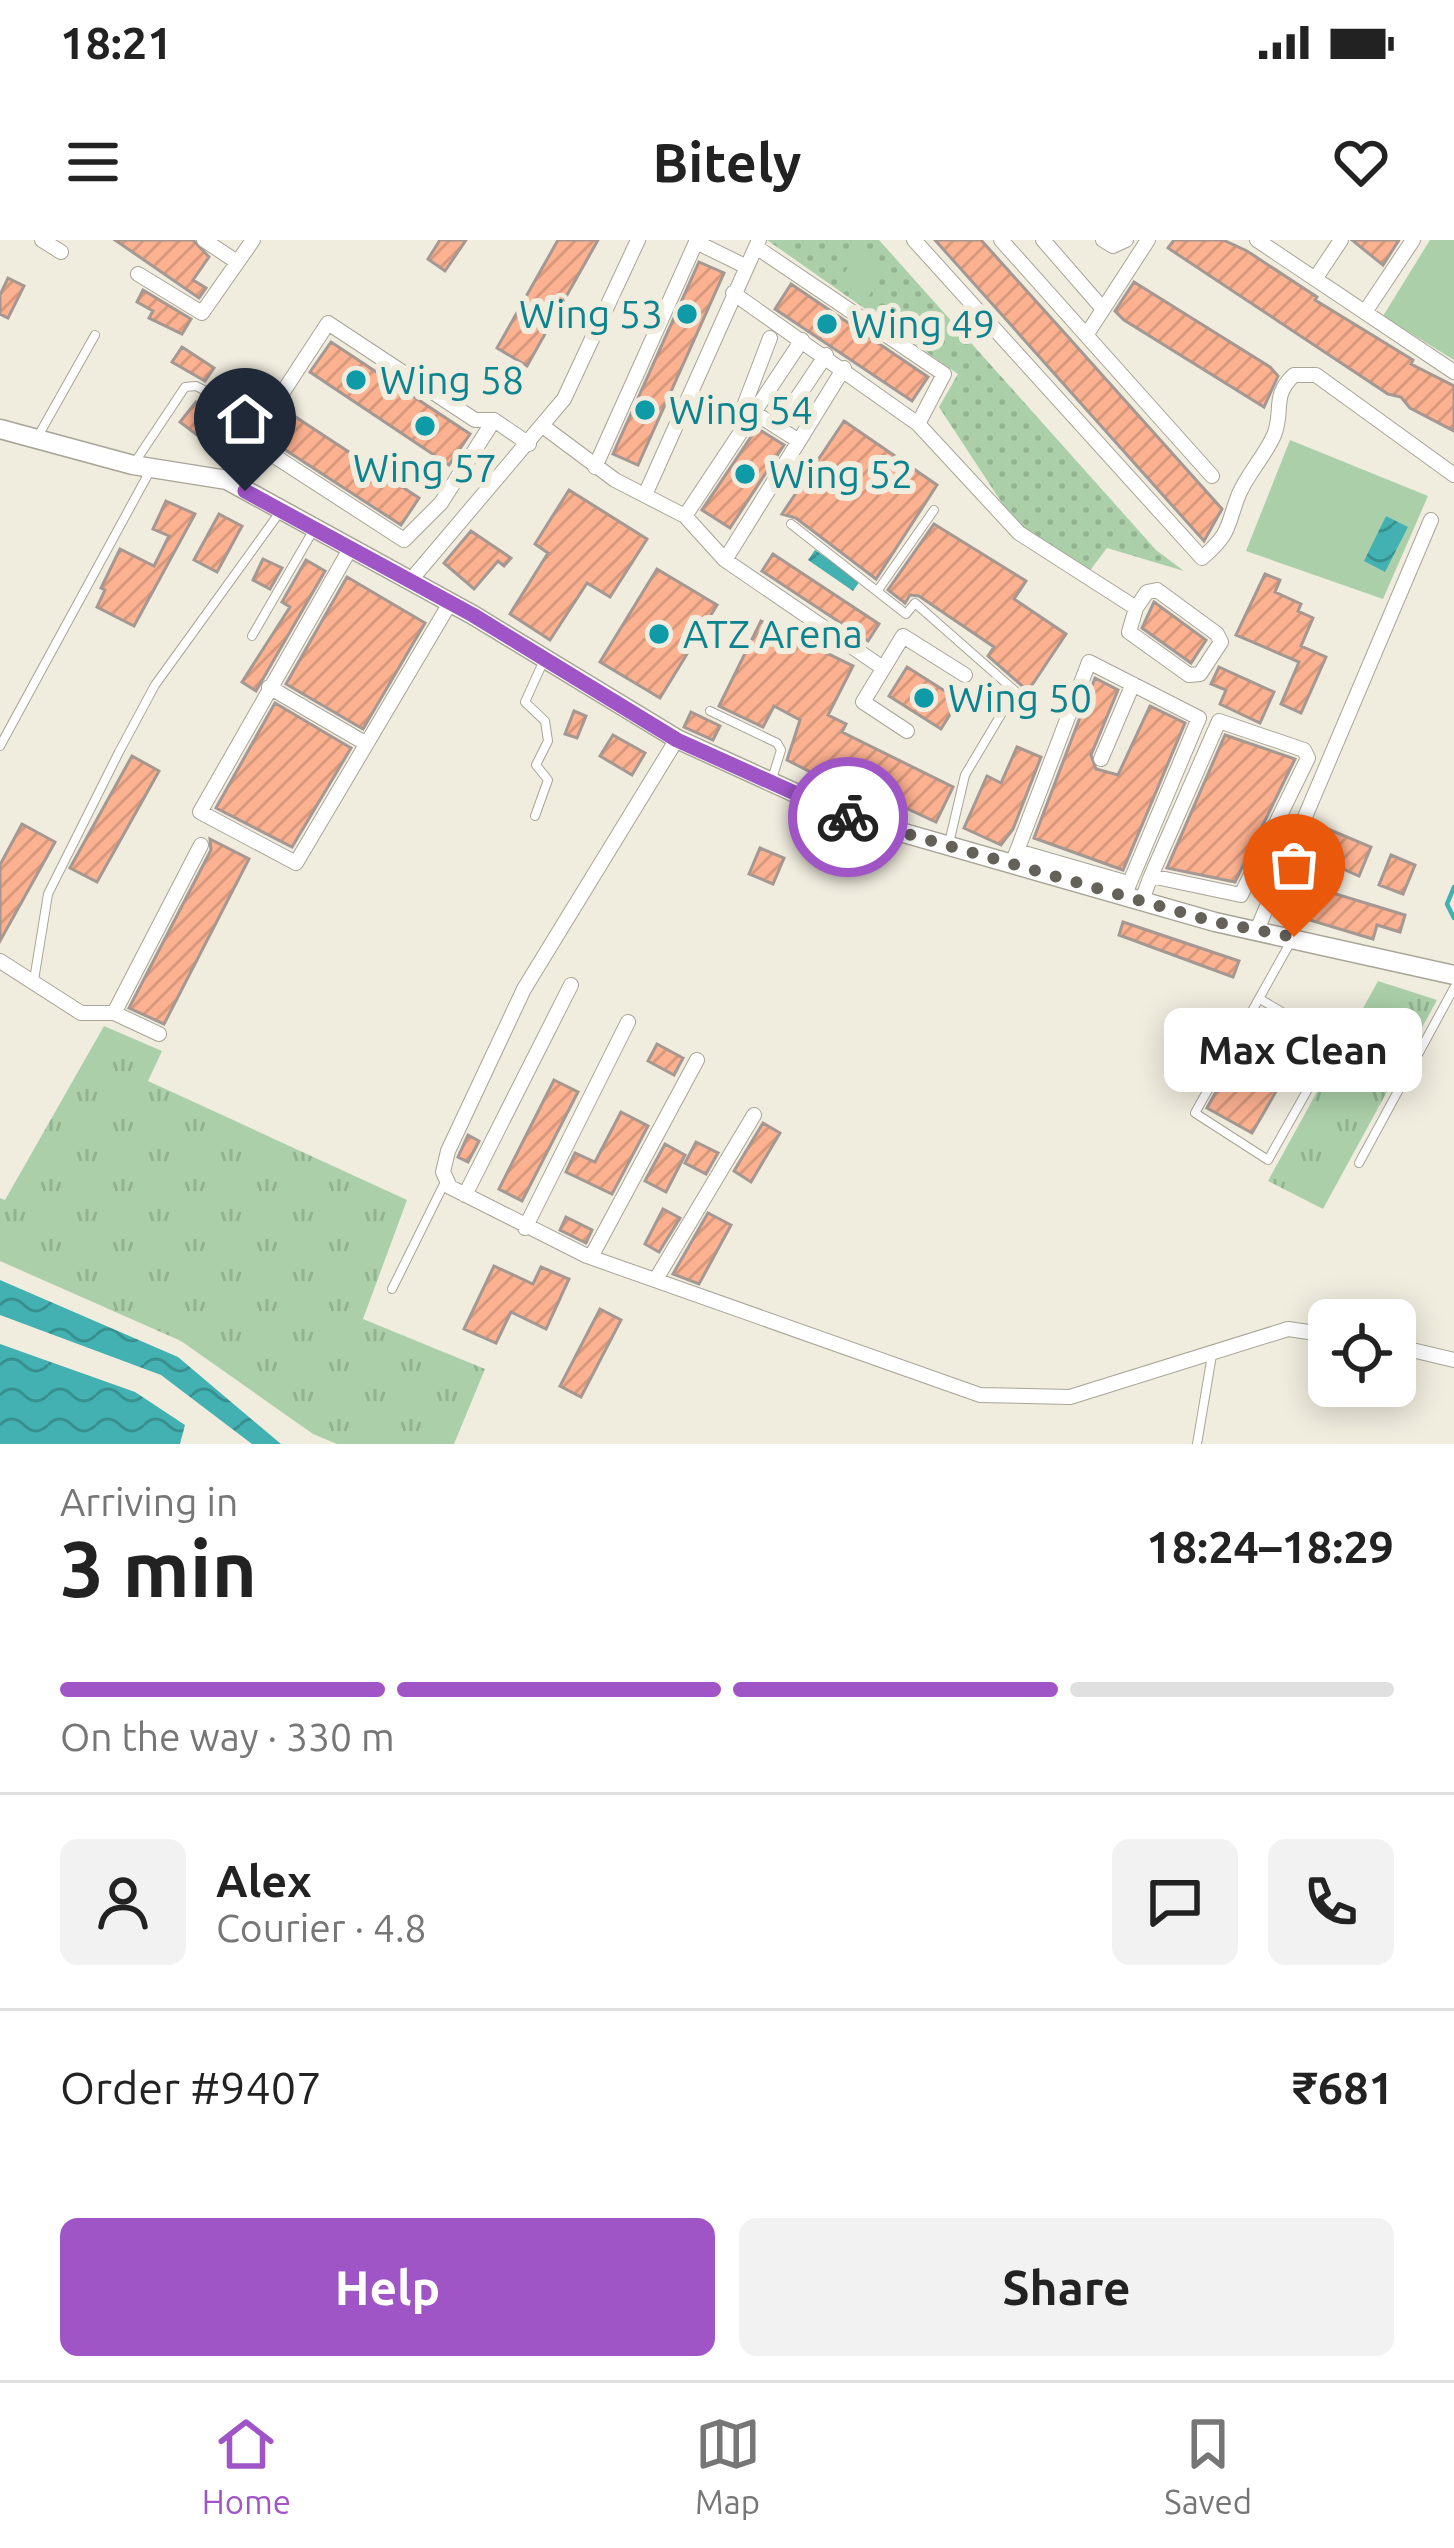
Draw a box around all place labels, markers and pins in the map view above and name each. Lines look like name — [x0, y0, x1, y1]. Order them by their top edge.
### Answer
place label: Wing 53 — [519, 292, 663, 335]
marker: Wing 53 — [674, 301, 700, 327]
place label: Wing 49 — [851, 302, 995, 345]
marker: Wing 49 — [814, 311, 840, 337]
place label: Wing 58 — [380, 358, 524, 401]
marker: Wing 58 — [343, 367, 369, 393]
pin — [194, 368, 296, 491]
place label: Wing 54 — [669, 388, 813, 431]
marker: Wing 54 — [632, 397, 658, 423]
marker: Wing 57 — [412, 413, 438, 439]
place label: Wing 57 — [353, 446, 497, 489]
place label: Wing 52 — [769, 452, 913, 495]
marker: Wing 52 — [732, 461, 758, 487]
place label: ATZ Arena — [683, 612, 863, 655]
marker: ATZ Arena — [646, 621, 672, 647]
place label: Wing 50 — [948, 676, 1092, 719]
marker: Wing 50 — [911, 685, 937, 711]
pin — [1243, 814, 1345, 937]
callout: Max Clean — [1165, 1009, 1423, 1093]

